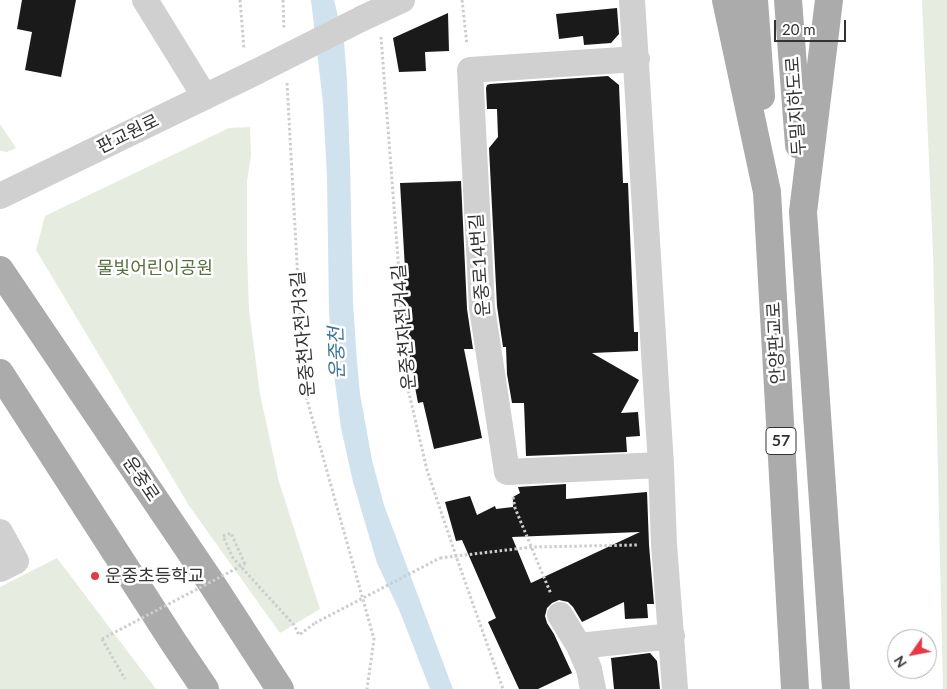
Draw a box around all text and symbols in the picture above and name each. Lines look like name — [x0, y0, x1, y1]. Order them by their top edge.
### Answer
scale bar — [777, 10, 850, 42]
text: 20 m — [782, 20, 816, 38]
street label: 두밀지하도로 — [782, 56, 810, 156]
street label: 판교원로 — [93, 110, 163, 158]
street label: 운중로14번길 — [466, 213, 494, 317]
park label: 물빛어린이공원 — [97, 257, 213, 279]
street label: 운중천자전거4길 — [388, 263, 420, 391]
street label: 운중천자전거3길 — [287, 270, 319, 398]
street label: 안양판교로 — [763, 301, 789, 385]
water label: 운중천 — [325, 326, 349, 380]
road number: 57 — [766, 428, 796, 454]
street label: 운중로 — [118, 452, 164, 506]
place label: 운중초등학교 — [105, 565, 204, 587]
marker: 운중초등학교 — [89, 570, 101, 582]
north arrow — [887, 629, 937, 679]
text: N — [890, 653, 910, 671]

